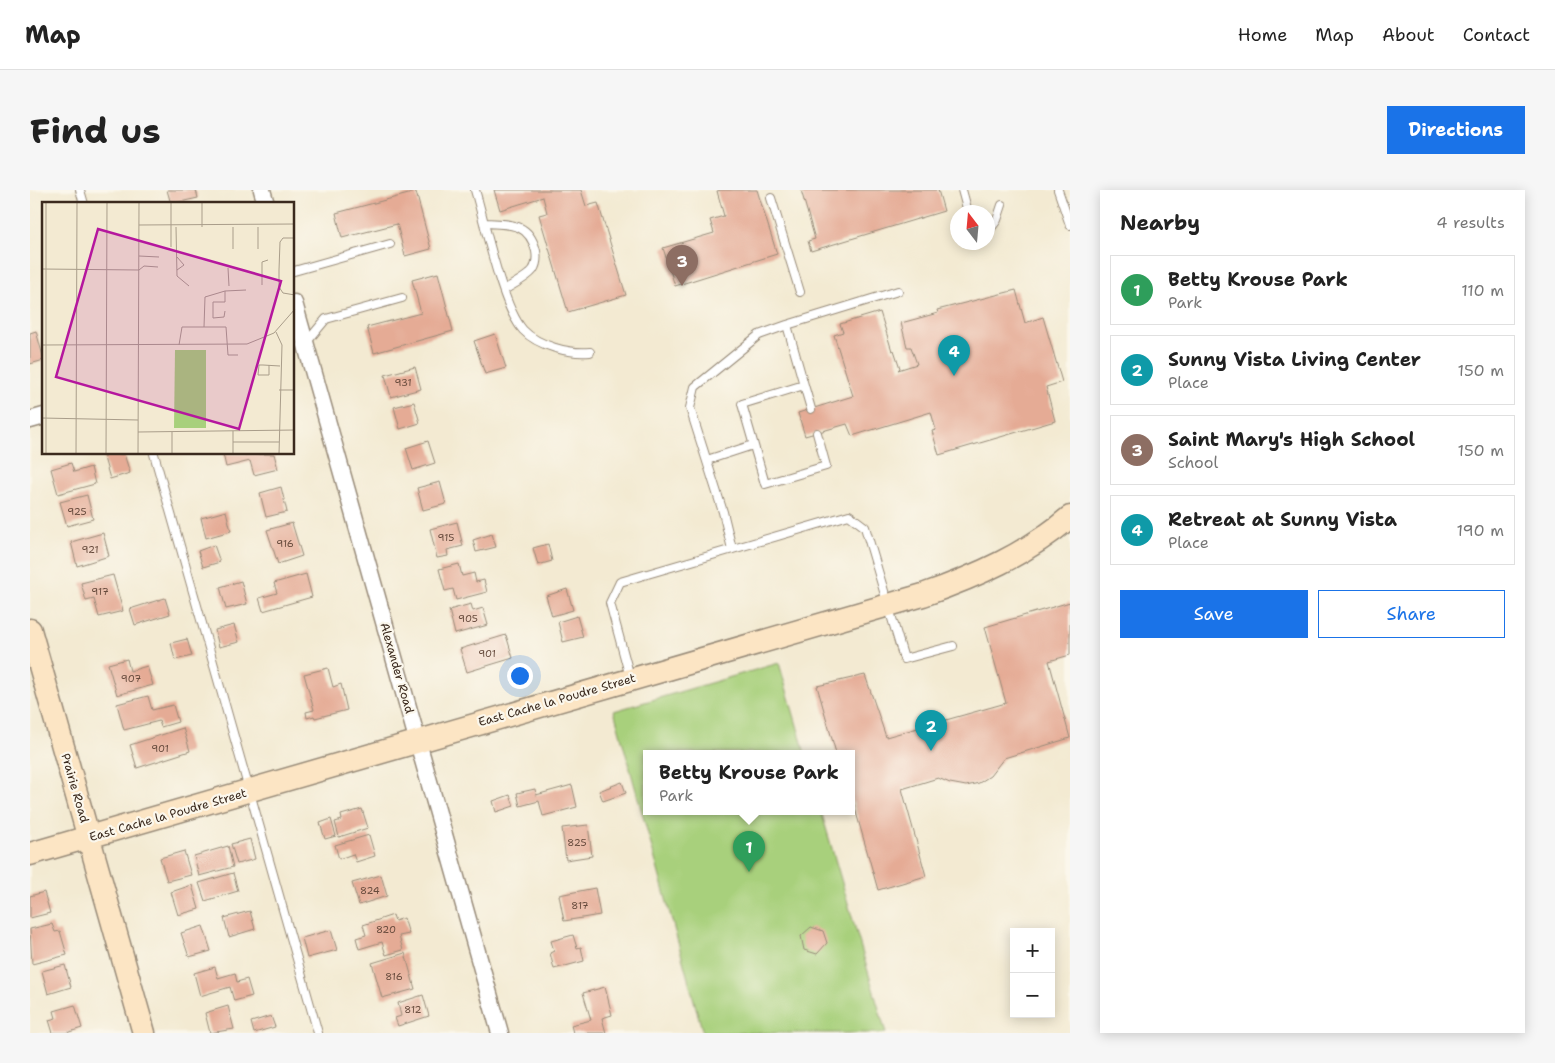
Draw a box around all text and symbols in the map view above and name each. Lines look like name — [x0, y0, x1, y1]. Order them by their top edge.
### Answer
text: Map — [25, 19, 81, 51]
text: Home — [1238, 23, 1287, 47]
text: Map — [1315, 23, 1354, 47]
text: About — [1382, 23, 1435, 47]
text: Contact — [1463, 23, 1530, 47]
button: Directions — [1387, 106, 1525, 154]
text: Find us — [30, 107, 161, 154]
inset map — [42, 202, 295, 455]
north arrow — [950, 205, 995, 250]
text: Nearby — [1120, 209, 1200, 237]
text: 4 results — [1436, 212, 1505, 233]
pin: 3 — [666, 245, 698, 286]
text: Betty Krouse Park — [1168, 267, 1348, 292]
text: 1 — [1133, 280, 1141, 301]
text: 110 m — [1461, 280, 1504, 301]
text: Park — [1168, 292, 1202, 313]
pin: 4 — [938, 335, 970, 376]
text: Sunny Vista Living Center — [1168, 347, 1421, 372]
text: 2 — [1131, 360, 1143, 381]
text: 150 m — [1457, 360, 1504, 381]
text: Place — [1168, 372, 1209, 393]
house number: 931 — [394, 376, 412, 389]
text: Saint Mary's High School — [1168, 427, 1415, 452]
text: 3 — [1131, 440, 1143, 461]
text: 150 m — [1457, 440, 1504, 461]
text: School — [1168, 452, 1218, 473]
house number: 925 — [67, 505, 87, 518]
text: Retreat at Sunny Vista — [1168, 507, 1397, 532]
text: 4 — [1131, 520, 1143, 541]
text: 190 m — [1457, 520, 1504, 541]
house number: 915 — [438, 531, 454, 544]
text: Place — [1168, 532, 1209, 553]
house number: 916 — [276, 537, 294, 550]
house number: 921 — [81, 543, 99, 556]
house number: 917 — [91, 585, 109, 598]
button: Save — [1120, 590, 1308, 638]
button: Share — [1318, 590, 1505, 638]
house number: 905 — [458, 612, 478, 625]
street label: Alexander Road — [376, 621, 418, 716]
house number: 901 — [478, 647, 496, 660]
your location — [507, 663, 533, 689]
street label: East Cache la Poudre Street — [477, 670, 637, 730]
house number: 907 — [121, 672, 141, 685]
pin: 2 — [915, 710, 947, 751]
house number: 901 — [151, 742, 169, 755]
popup — [643, 750, 855, 815]
street label: Prairie Road — [57, 751, 93, 825]
text: Betty Krouse Park — [659, 760, 839, 785]
street label: East Cache la Poudre Street — [88, 785, 248, 845]
text: Park — [659, 785, 693, 806]
pin: 1 — [733, 831, 765, 872]
house number: 825 — [567, 836, 587, 849]
house number: 824 — [360, 884, 380, 897]
house number: 817 — [571, 899, 589, 912]
house number: 820 — [376, 923, 396, 936]
map controls — [1010, 928, 1055, 1018]
button: + — [1010, 928, 1055, 973]
house number: 816 — [385, 970, 403, 983]
button: − — [1010, 973, 1055, 1018]
house number: 812 — [404, 1003, 422, 1016]

